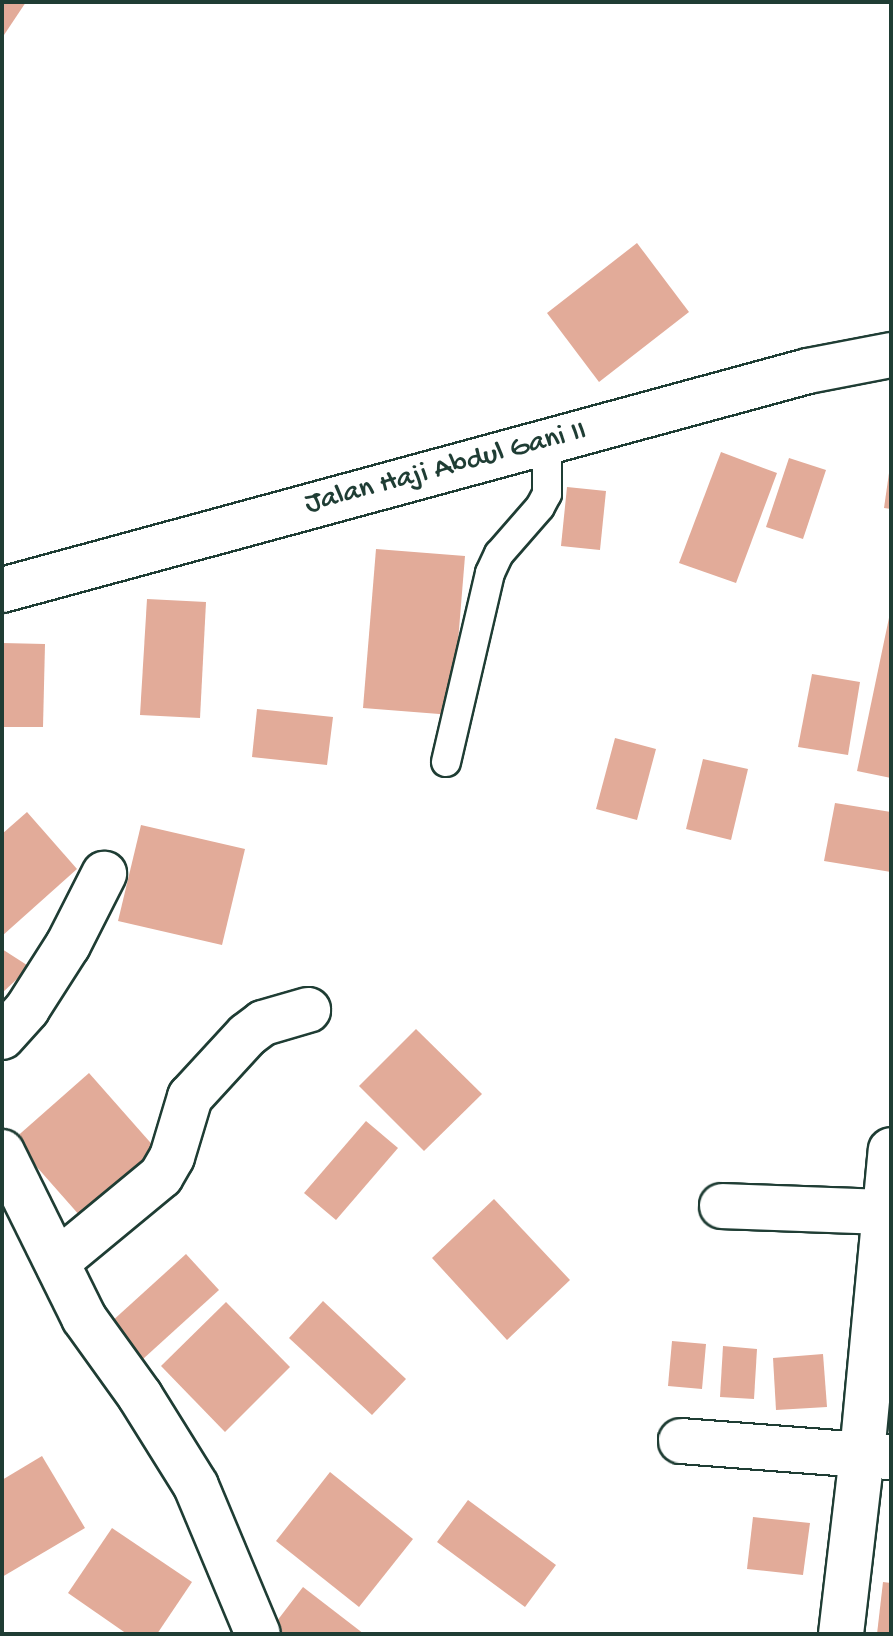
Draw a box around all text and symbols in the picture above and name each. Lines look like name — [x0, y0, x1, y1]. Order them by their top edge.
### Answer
street label: Jalan Haji Abdul Gani II — [301, 414, 591, 524]

